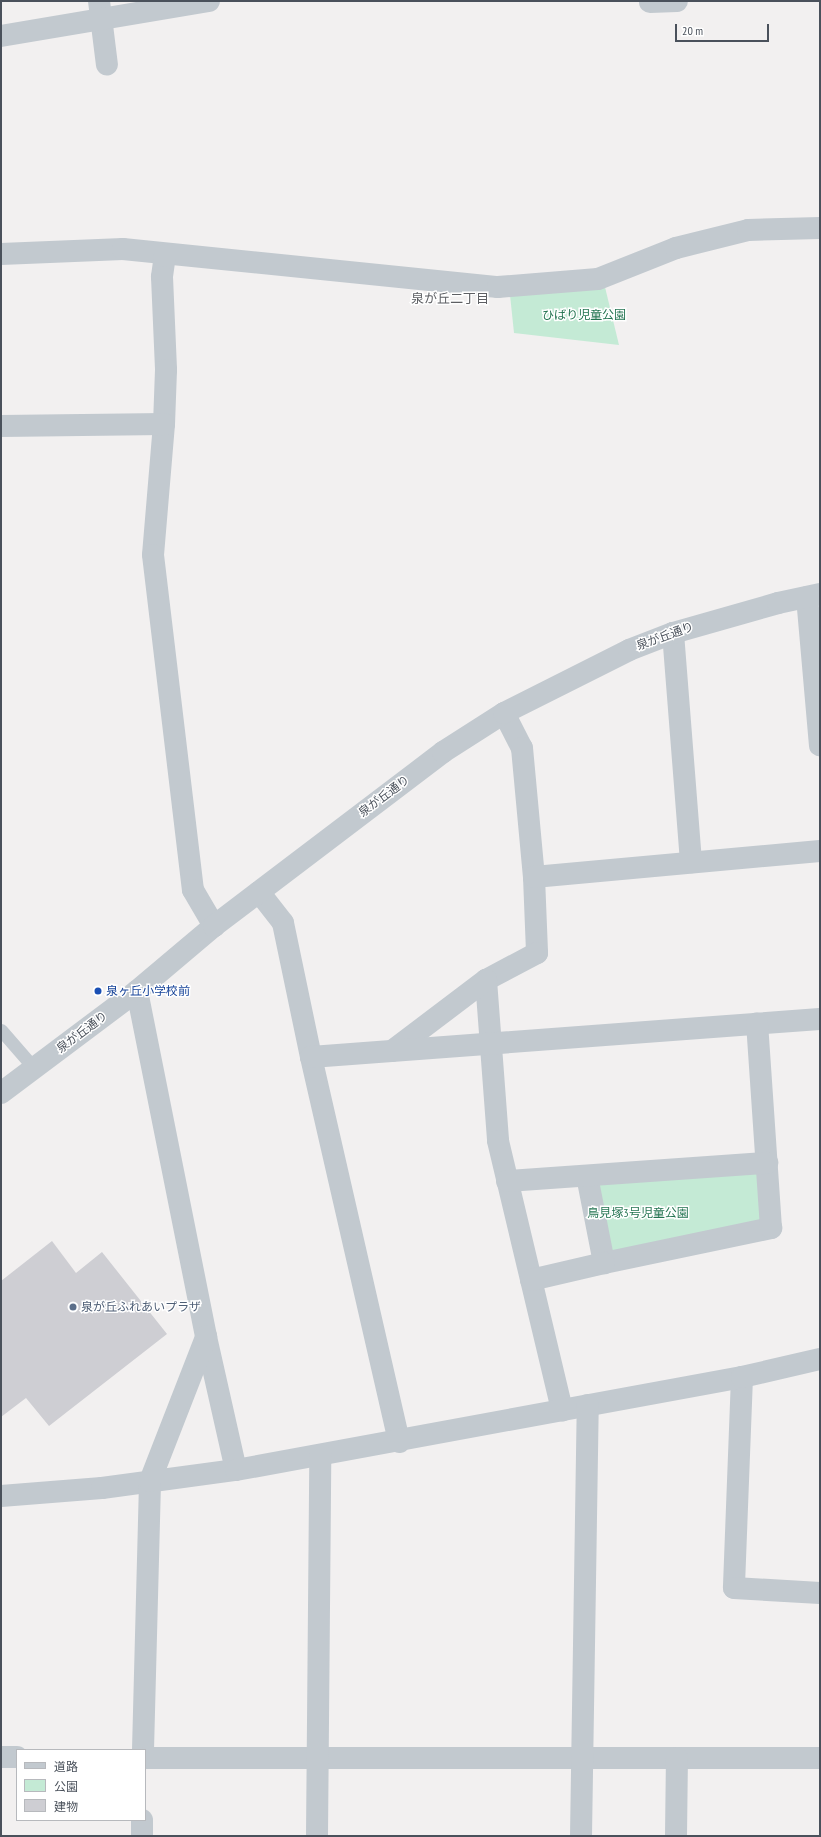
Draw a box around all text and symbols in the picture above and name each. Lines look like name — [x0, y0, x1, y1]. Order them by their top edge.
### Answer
scale bar — [677, 16, 771, 42]
text: 20 m — [682, 23, 703, 38]
district label: 泉が丘二丁目 — [411, 291, 489, 307]
park label: ひばり児童公園 — [542, 308, 626, 322]
street label: 泉が丘通り — [634, 619, 696, 653]
street label: 泉が丘通り — [356, 772, 412, 820]
place label: 泉ヶ丘小学校前 — [106, 984, 190, 998]
marker: 泉ヶ丘小学校前 — [93, 986, 103, 996]
street label: 泉が丘通り — [54, 1008, 110, 1056]
park label: 鳥見塚3号児童公園 — [587, 1206, 689, 1220]
place label: 泉が丘ふれあいプラザ — [81, 1300, 201, 1314]
marker: 泉が丘ふれあいプラザ — [68, 1302, 78, 1312]
legend — [16, 1749, 146, 1821]
text: 道路 — [54, 1759, 78, 1774]
text: 公園 — [54, 1779, 78, 1794]
text: 建物 — [54, 1799, 78, 1814]

